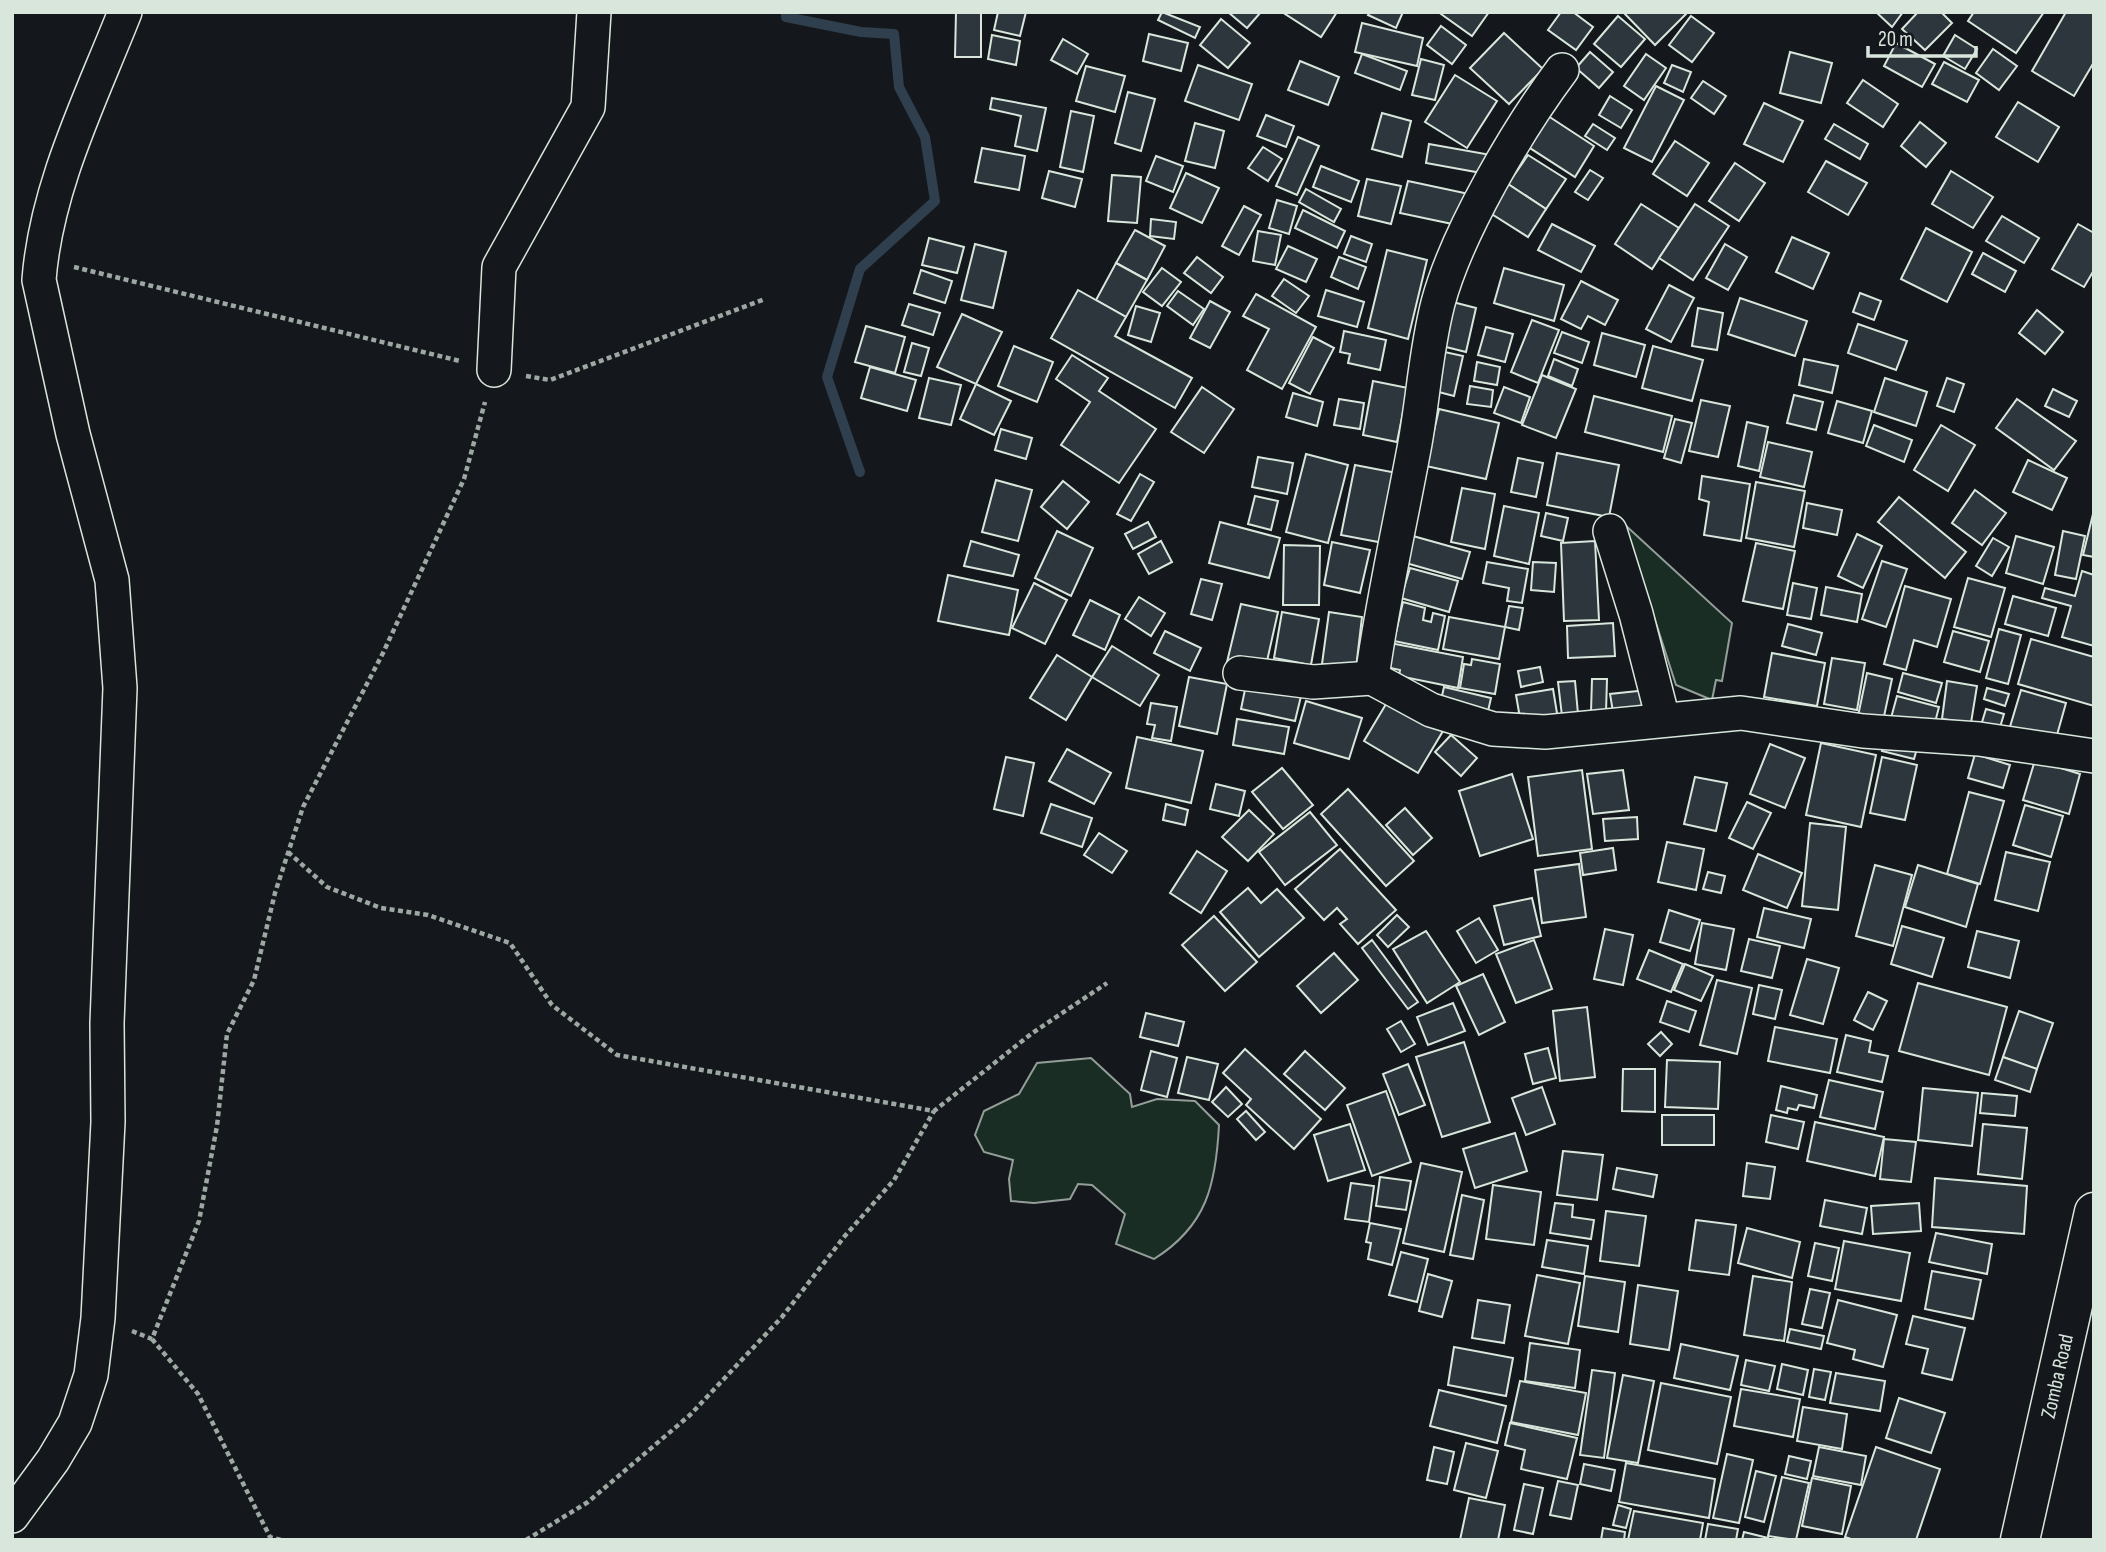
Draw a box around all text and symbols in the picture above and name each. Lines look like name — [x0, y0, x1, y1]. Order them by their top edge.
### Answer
scale bar — [1868, 14, 1976, 58]
text: 20 m — [1878, 27, 1913, 52]
street label: Zomba Road — [2036, 1332, 2079, 1421]

